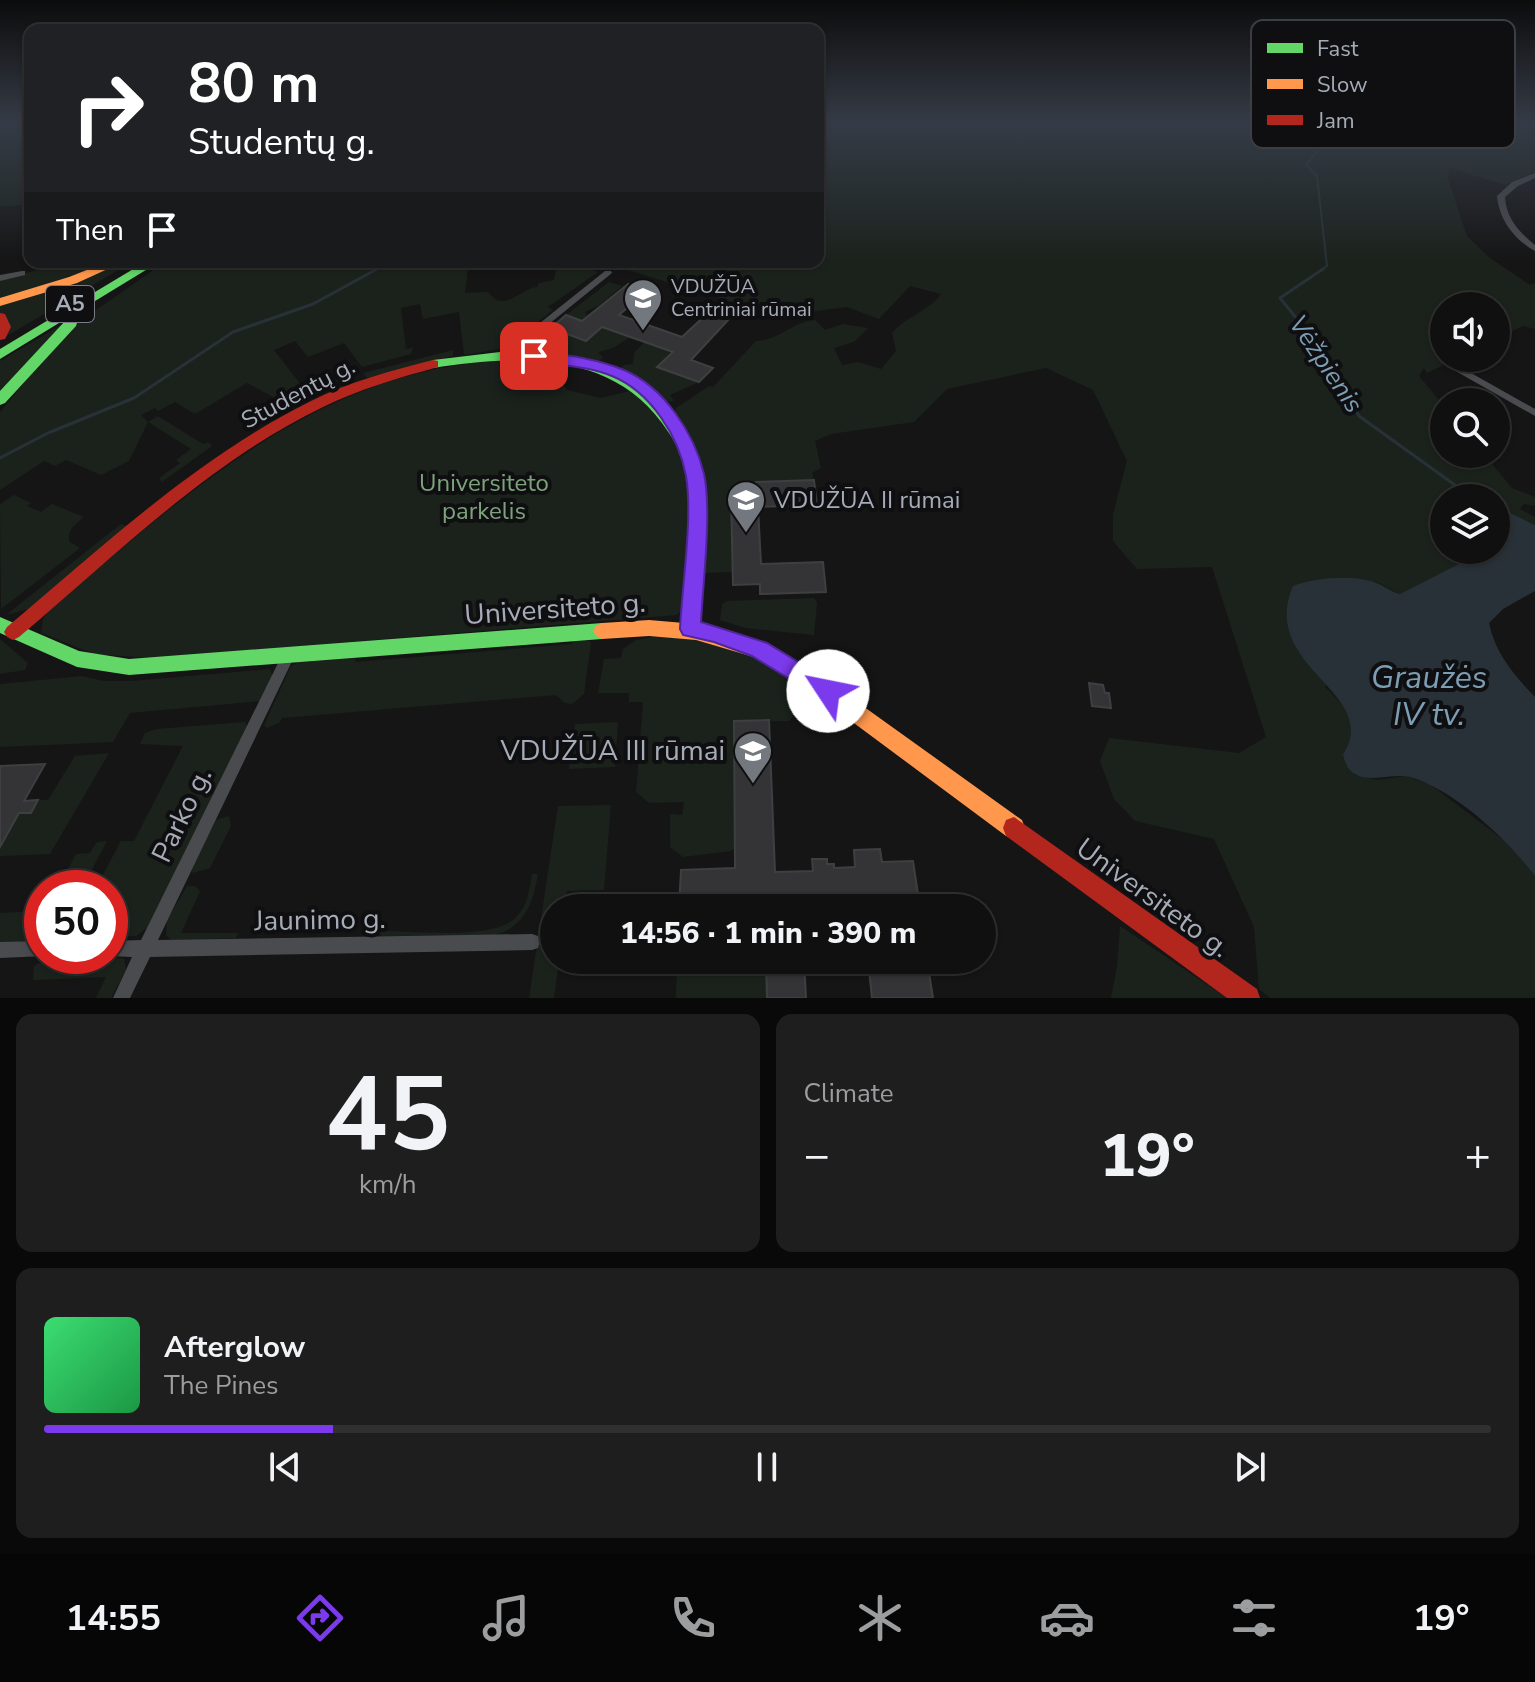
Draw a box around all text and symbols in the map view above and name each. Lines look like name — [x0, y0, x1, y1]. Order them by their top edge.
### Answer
legend — [1251, 20, 1515, 148]
text: Fast — [1317, 34, 1359, 64]
text: 80 m — [188, 45, 319, 122]
icon: right — [56, 56, 160, 160]
text: Slow — [1317, 70, 1368, 100]
text: Jam — [1316, 106, 1355, 136]
text: Studentų g. — [188, 118, 375, 167]
icon: arrive — [140, 208, 184, 252]
text: Then — [56, 210, 124, 251]
place label: VDUŽŪA Centriniai rūmai — [670, 273, 812, 323]
school or university icon: VDUŽŪA Centriniai rūmai — [622, 277, 664, 332]
road number: A5 — [46, 286, 94, 322]
map controls — [1430, 292, 1510, 564]
button: sound — [1430, 292, 1510, 372]
water label: Vėžpienis — [1281, 308, 1371, 420]
pin — [500, 322, 568, 390]
icon: arrive — [512, 334, 556, 378]
street label: Studentų g. — [236, 350, 360, 436]
button: search — [1430, 388, 1510, 468]
park label: Universiteto parkelis — [419, 467, 549, 527]
school or university icon: VDUŽŪA II rūmai — [725, 479, 767, 534]
place label: VDUŽŪA II rūmai — [773, 484, 960, 516]
button: layers — [1430, 484, 1510, 564]
street label: Universiteto g. — [463, 584, 647, 634]
position arrow — [786, 649, 870, 733]
water label: Graužės IV tv. — [1371, 656, 1487, 736]
school or university icon: VDUŽŪA III rūmai — [732, 730, 774, 785]
place label: VDUŽŪA III rūmai — [499, 732, 725, 770]
street label: Parko g. — [143, 761, 221, 869]
street label: Universiteto g. — [1068, 829, 1238, 967]
speed limit sign: 50 — [24, 870, 128, 974]
street label: Jaunimo g. — [253, 900, 386, 940]
text: 14:56 · 1 min · 390 m — [620, 913, 916, 954]
text: 45 — [325, 1044, 450, 1186]
text: Climate — [804, 1076, 894, 1111]
text: 19° — [1100, 1115, 1195, 1197]
text: − — [804, 1126, 830, 1186]
text: + — [1465, 1126, 1491, 1186]
text: km/h — [359, 1167, 416, 1202]
text: Afterglow — [164, 1327, 305, 1368]
text: The Pines — [164, 1368, 279, 1403]
icon: previous — [263, 1445, 307, 1489]
icon: pause — [745, 1445, 789, 1489]
icon: next — [1228, 1445, 1272, 1489]
icon: directions — [292, 1590, 348, 1646]
icon: music — [478, 1590, 534, 1646]
icon: phone — [665, 1590, 721, 1646]
icon: climate — [852, 1590, 908, 1646]
icon: car — [1039, 1590, 1095, 1646]
icon: filters — [1226, 1590, 1282, 1646]
text: 14:55 — [65, 1594, 161, 1643]
text: 19° — [1413, 1594, 1470, 1643]

